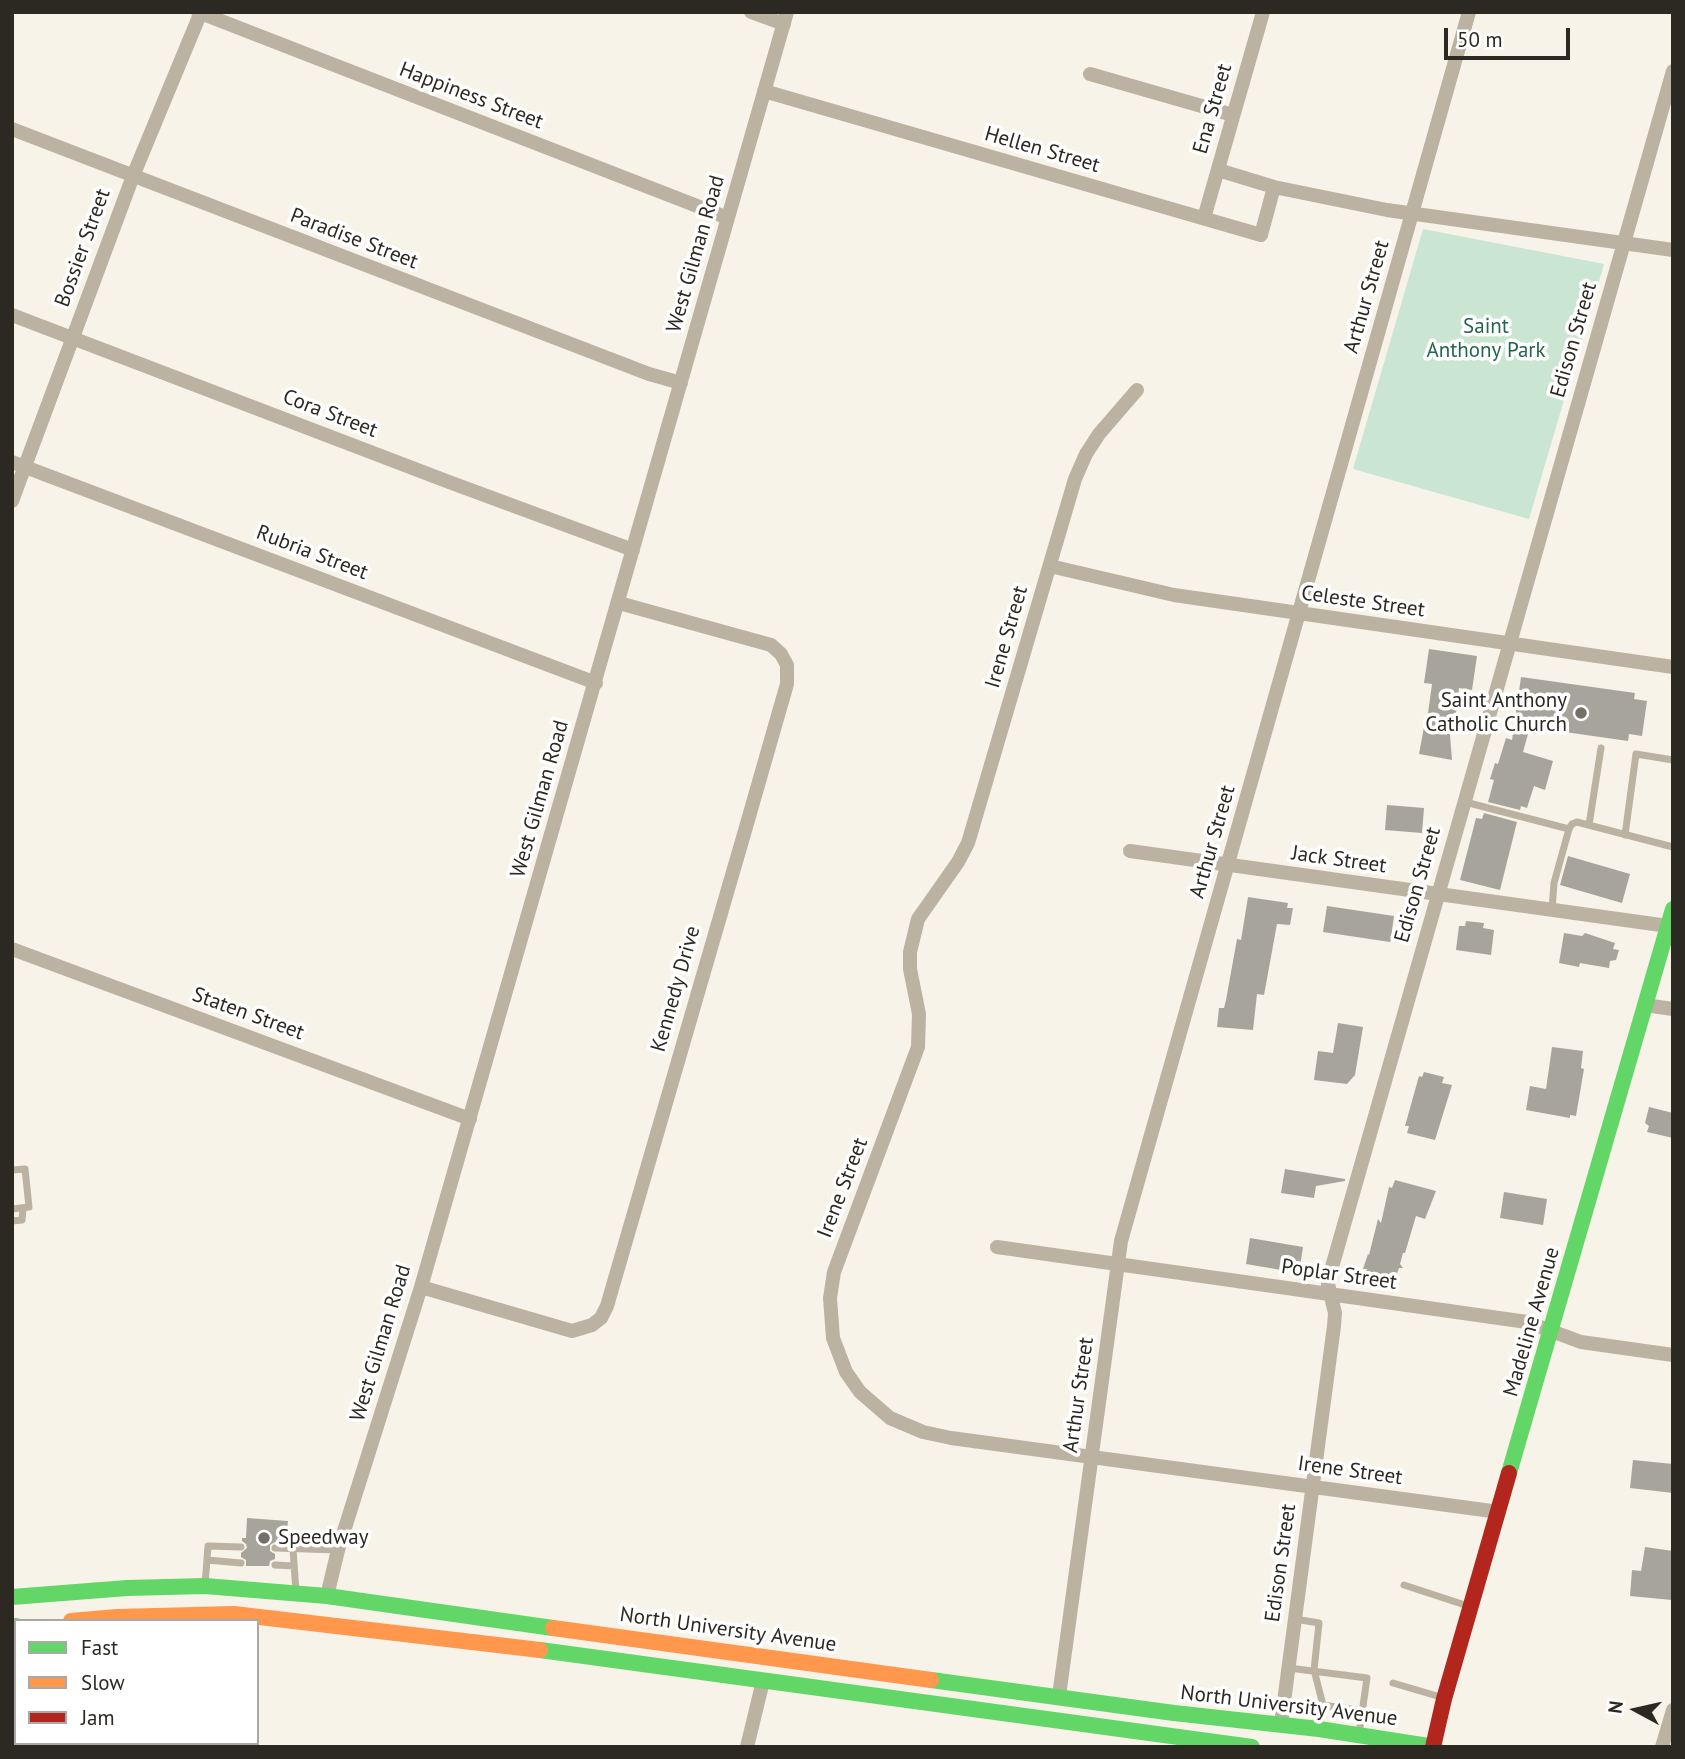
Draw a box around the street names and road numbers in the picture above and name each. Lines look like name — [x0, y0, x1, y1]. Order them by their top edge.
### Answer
street label: Happiness Street — [396, 57, 546, 135]
street label: Ena Street — [1188, 61, 1238, 157]
street label: Hellen Street — [982, 122, 1102, 178]
street label: West Gilman Road — [662, 172, 730, 336]
street label: Bossier Street — [50, 185, 116, 311]
street label: Paradise Street — [287, 203, 421, 275]
street label: Arthur Street — [1339, 238, 1395, 356]
street label: Edison Street — [1545, 279, 1603, 401]
street label: Cora Street — [279, 384, 381, 444]
street label: Rubria Street — [253, 520, 371, 586]
street label: Celeste Street — [1300, 581, 1426, 623]
street label: Irene Street — [980, 583, 1034, 691]
street label: West Gilman Road — [506, 717, 574, 881]
street label: Arthur Street — [1185, 783, 1241, 901]
street label: Edison Street — [1389, 824, 1447, 946]
street label: Jack Street — [1290, 841, 1388, 879]
street label: Kennedy Drive — [646, 923, 706, 1055]
street label: Staten Street — [189, 982, 307, 1046]
street label: Irene Street — [812, 1134, 874, 1242]
street label: Madeline Avenue — [1499, 1244, 1565, 1400]
street label: Poplar Street — [1280, 1254, 1398, 1296]
street label: West Gilman Road — [345, 1262, 417, 1424]
street label: Arthur Street — [1058, 1336, 1100, 1454]
street label: Irene Street — [1296, 1451, 1404, 1491]
street label: Edison Street — [1260, 1502, 1302, 1624]
street label: North University Avenue — [618, 1602, 838, 1658]
street label: North University Avenue — [1179, 1680, 1399, 1732]

